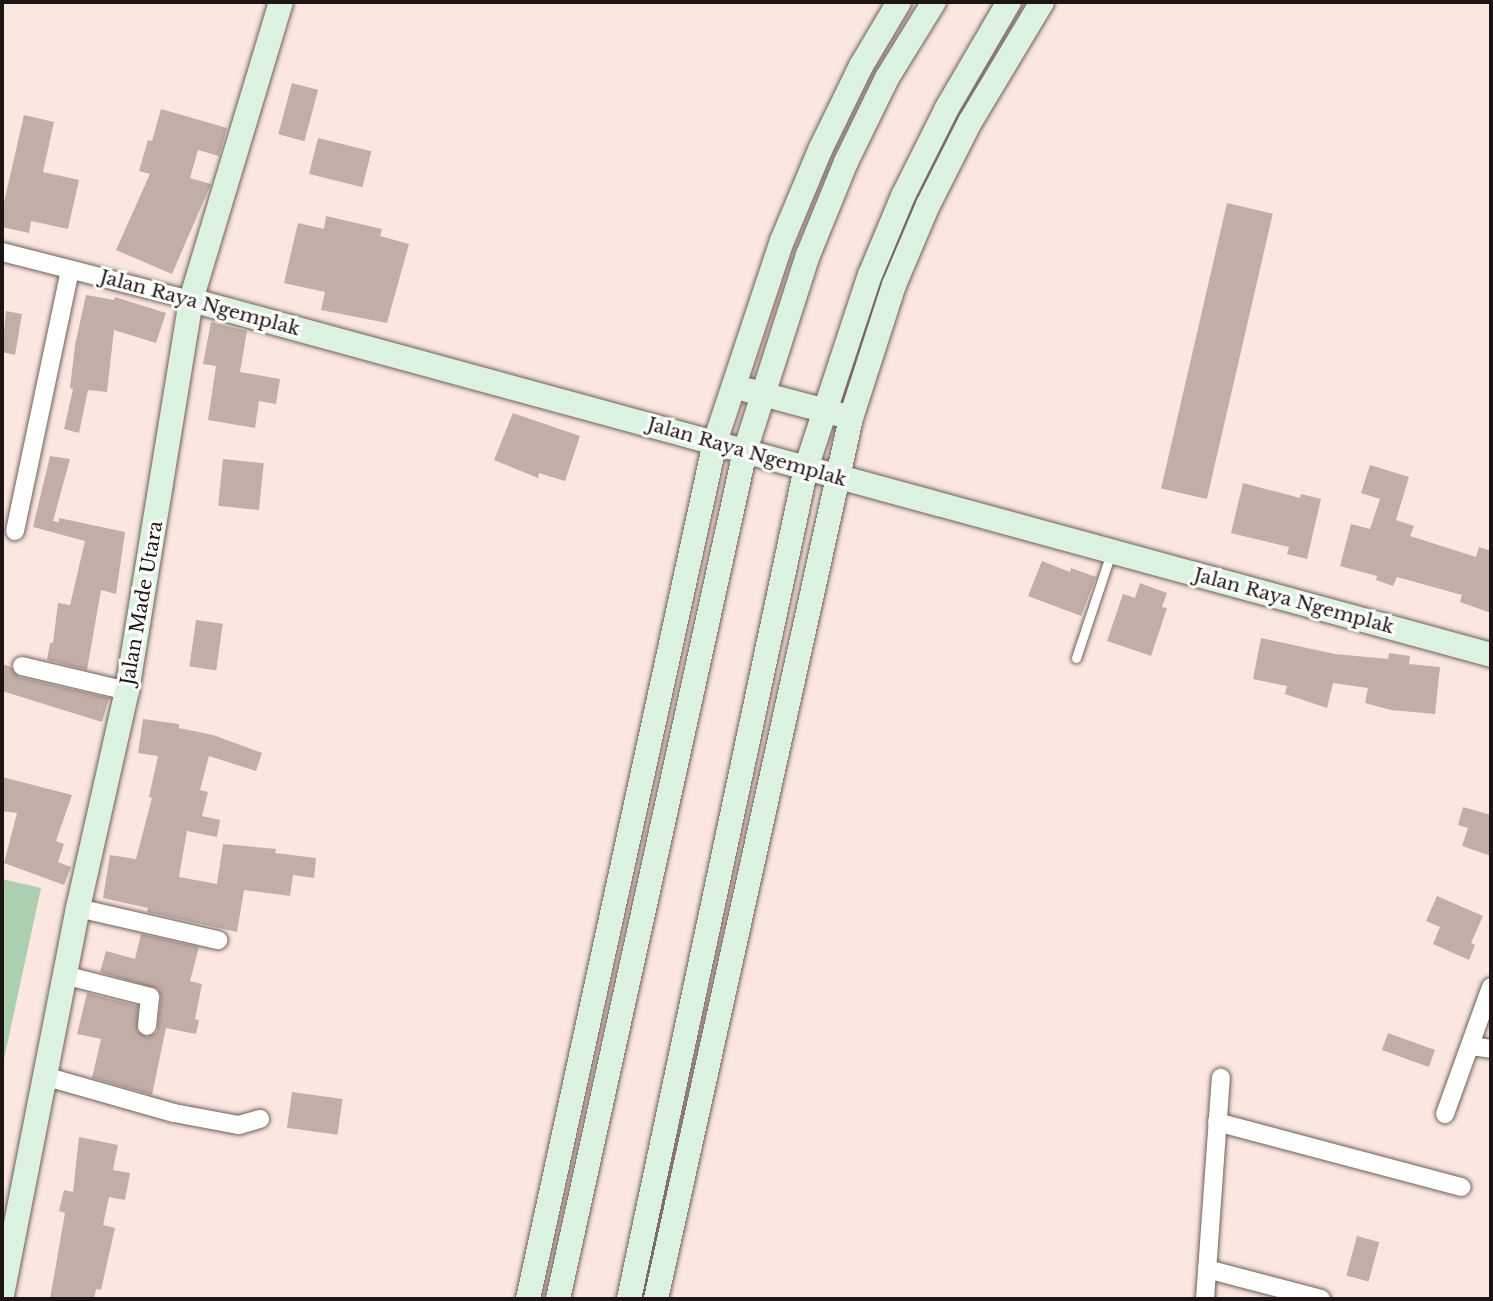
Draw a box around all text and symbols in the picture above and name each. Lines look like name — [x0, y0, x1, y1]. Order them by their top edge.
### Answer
street label: Jalan Raya Ngemplak — [98, 265, 302, 341]
street label: Jalan Raya Ngemplak — [645, 413, 849, 491]
street label: Jalan Made Utara — [116, 519, 168, 687]
street label: Jalan Raya Ngemplak — [1192, 563, 1396, 639]

